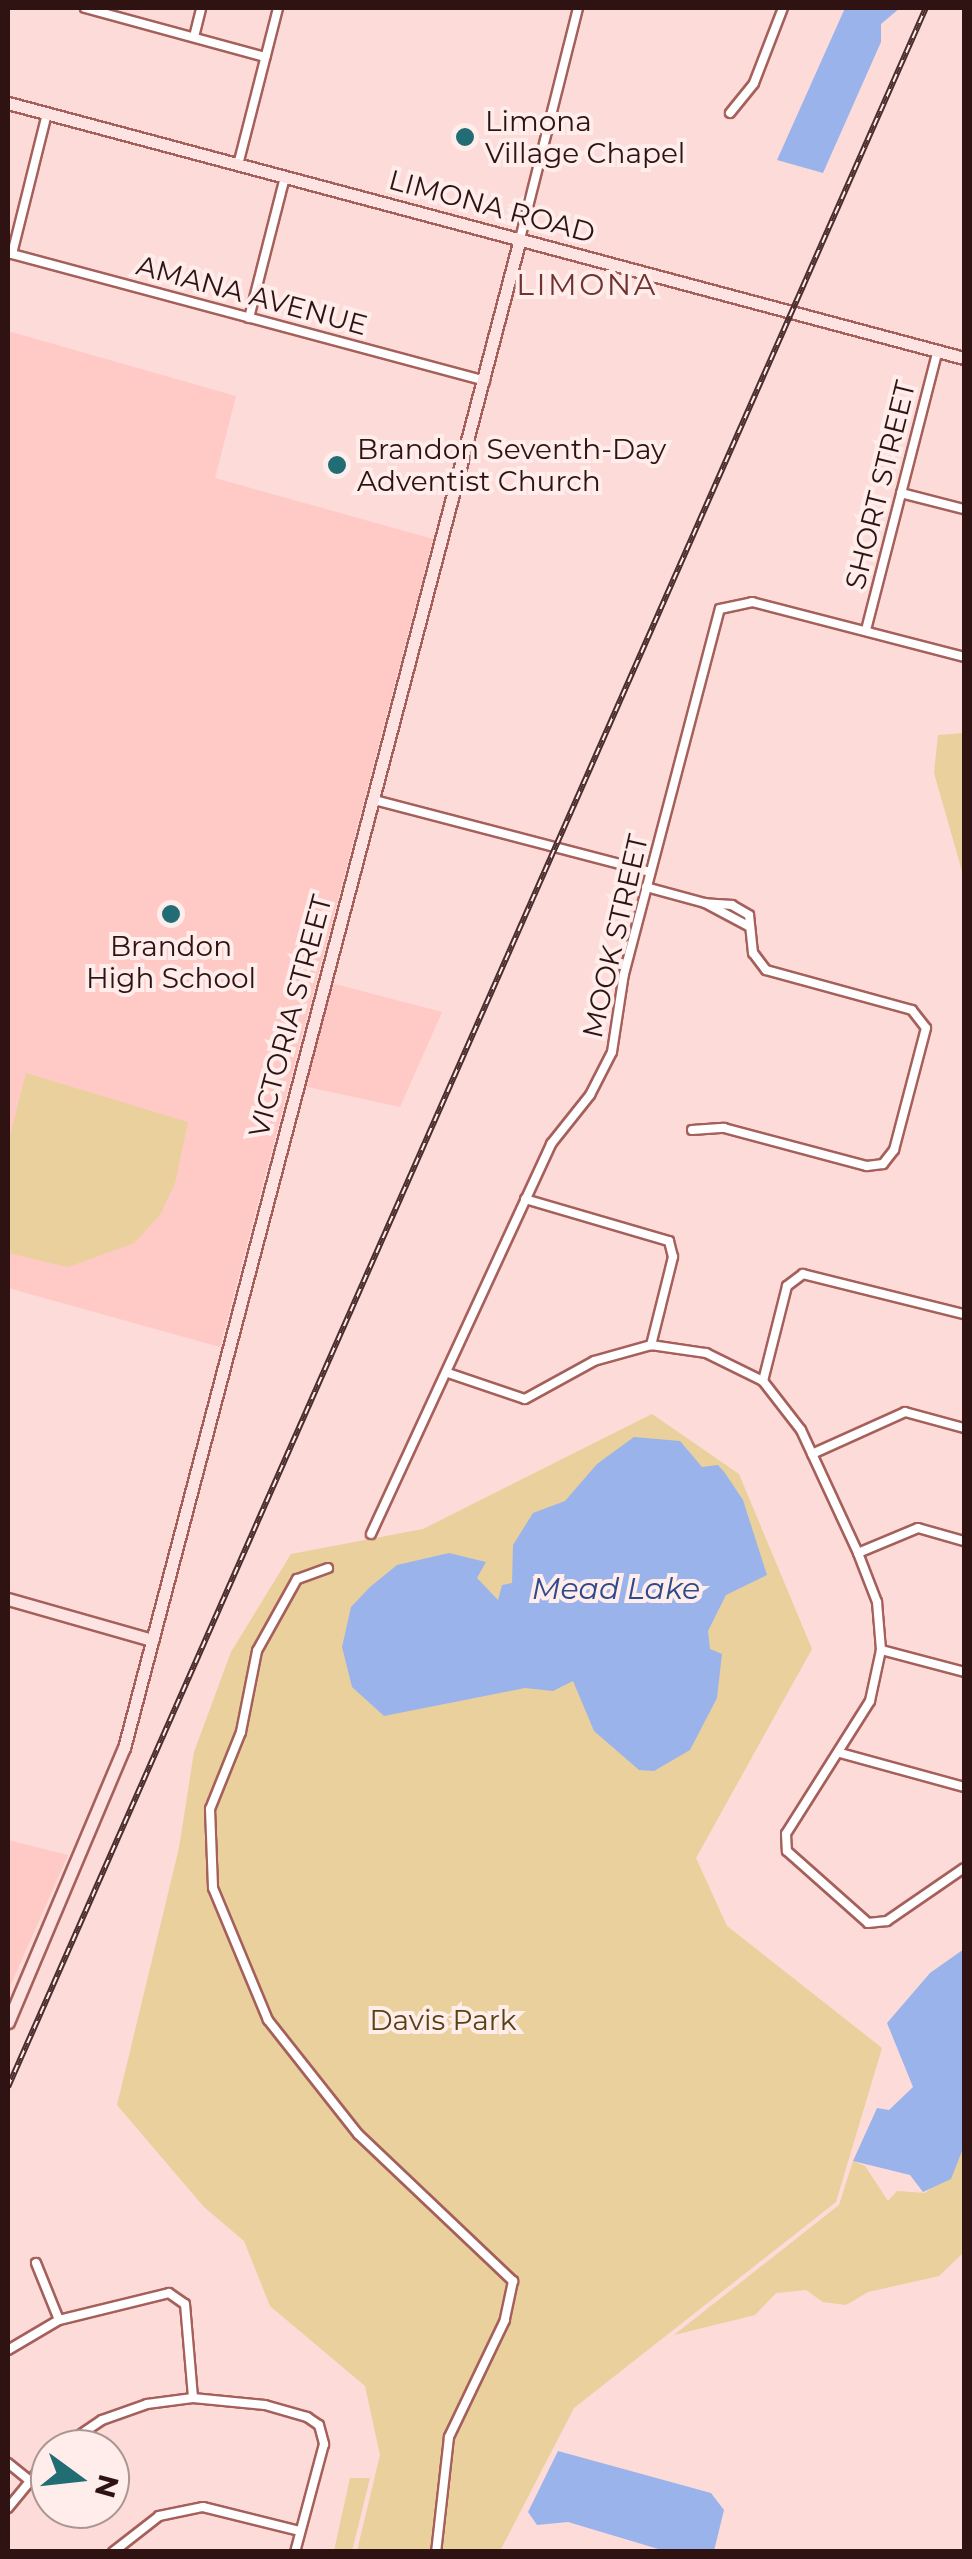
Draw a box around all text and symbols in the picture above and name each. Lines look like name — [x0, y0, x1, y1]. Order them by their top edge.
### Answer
place label: Limona Village Chapel — [485, 104, 685, 170]
marker: Limona Village Chapel — [454, 126, 476, 148]
street label: LIMONA ROAD — [385, 162, 599, 250]
street label: AMANA AVENUE — [133, 248, 371, 342]
district label: LIMONA — [516, 267, 658, 303]
street label: SHORT STREET — [838, 377, 922, 593]
place label: Brandon Seventh-Day Adventist Church — [357, 432, 666, 498]
marker: Brandon Seventh-Day Adventist Church — [326, 454, 348, 476]
street label: MOOK STREET — [575, 831, 655, 1041]
street label: VICTORIA STREET — [242, 891, 338, 1141]
marker: Brandon High School — [160, 903, 182, 925]
place label: Brandon High School — [86, 929, 256, 995]
water label: Mead Lake — [532, 1571, 700, 1607]
park label: Davis Park — [369, 2003, 517, 2037]
north arrow — [30, 2429, 130, 2529]
text: N — [88, 2471, 126, 2502]

